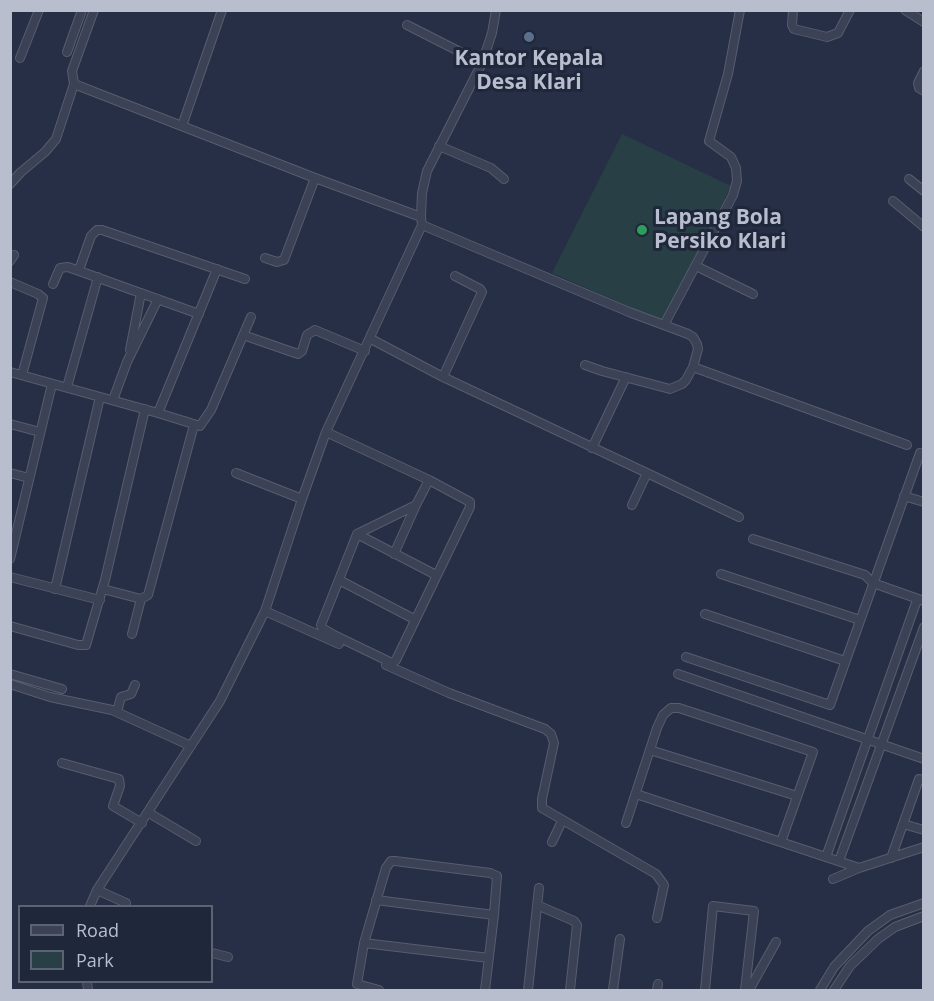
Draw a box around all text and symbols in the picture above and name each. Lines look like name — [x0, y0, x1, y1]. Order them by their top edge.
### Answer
marker: Kantor Kepala Desa Klari — [522, 30, 536, 44]
place label: Kantor Kepala Desa Klari — [455, 46, 603, 96]
place label: Lapang Bola Persiko Klari — [654, 205, 786, 255]
marker: Lapang Bola Persiko Klari — [635, 223, 649, 237]
legend — [18, 905, 213, 983]
text: Road — [76, 918, 119, 942]
text: Park — [76, 948, 114, 972]

